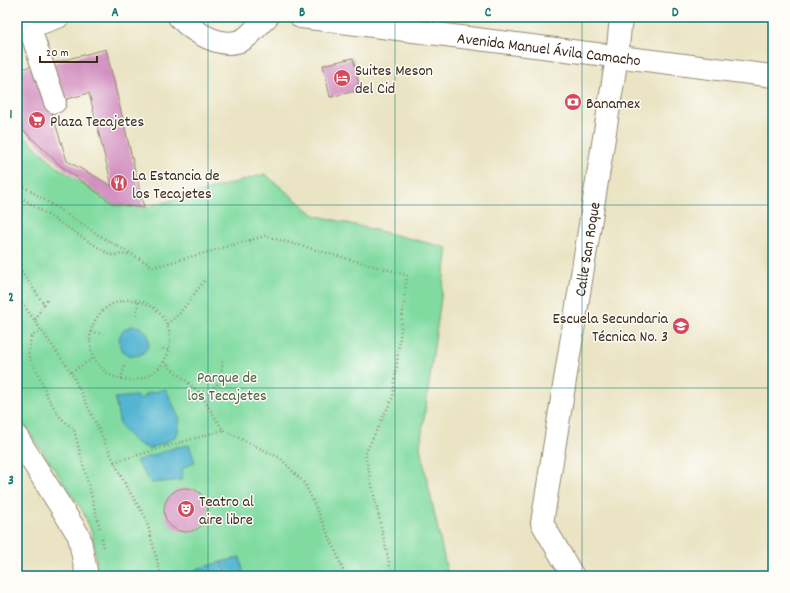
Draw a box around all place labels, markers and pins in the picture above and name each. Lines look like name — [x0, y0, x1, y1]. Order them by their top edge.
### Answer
place label: Suites Meson del Cid — [355, 60, 433, 101]
hotel icon: Suites Meson del Cid — [332, 68, 352, 88]
bank icon: Banamex — [563, 92, 583, 112]
place label: Banamex — [586, 93, 640, 116]
supermarket icon: Plaza Tecajetes — [27, 110, 47, 130]
place label: Plaza Tecajetes — [50, 111, 144, 134]
place label: La Estancia de los Tecajetes — [132, 165, 220, 206]
restaurant icon: La Estancia de los Tecajetes — [109, 173, 129, 193]
place label: Escuela Secundaria Técnica No. 3 — [552, 308, 668, 349]
school or university icon: Escuela Secundaria Técnica No. 3 — [671, 316, 691, 336]
place label: Teatro al aire libre — [199, 491, 254, 532]
theatre icon: Teatro al aire libre — [176, 499, 196, 519]

